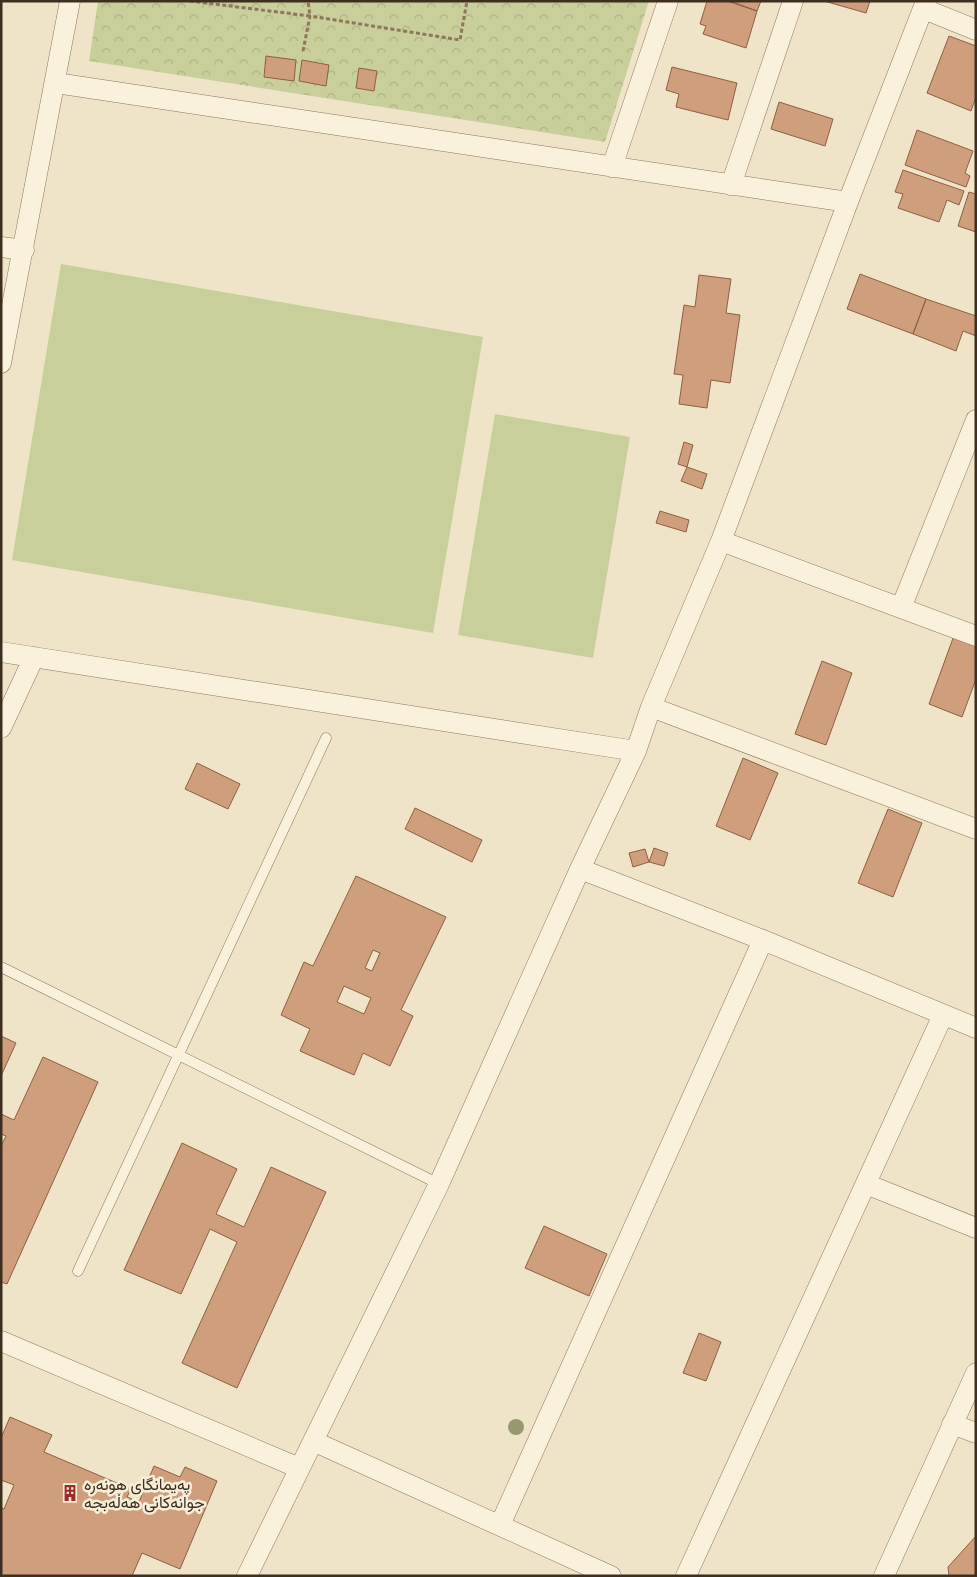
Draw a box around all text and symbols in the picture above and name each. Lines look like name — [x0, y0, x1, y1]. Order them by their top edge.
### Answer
place label: پەیمانگای هونەرە جوانەکانی هەڵەبجە — [84, 1473, 205, 1513]
building icon: پەیمانگای هونەرە جوانەکانی هەڵەبجە — [60, 1483, 80, 1503]

